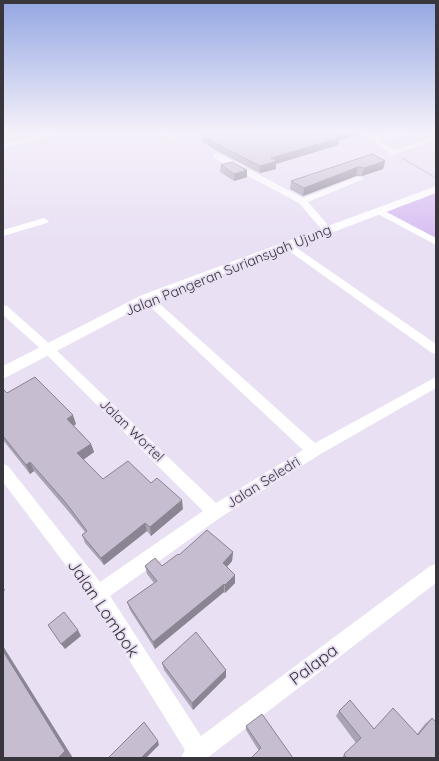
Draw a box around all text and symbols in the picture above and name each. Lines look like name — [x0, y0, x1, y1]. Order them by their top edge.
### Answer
street label: Jalan Pangeran Suriansyah Ujung — [122, 220, 334, 320]
street label: Jalan Wortel — [96, 395, 168, 465]
street label: Jalan Seledri — [223, 452, 303, 512]
street label: Jalan Lombok — [64, 555, 144, 661]
street label: Palapa — [285, 639, 341, 689]

